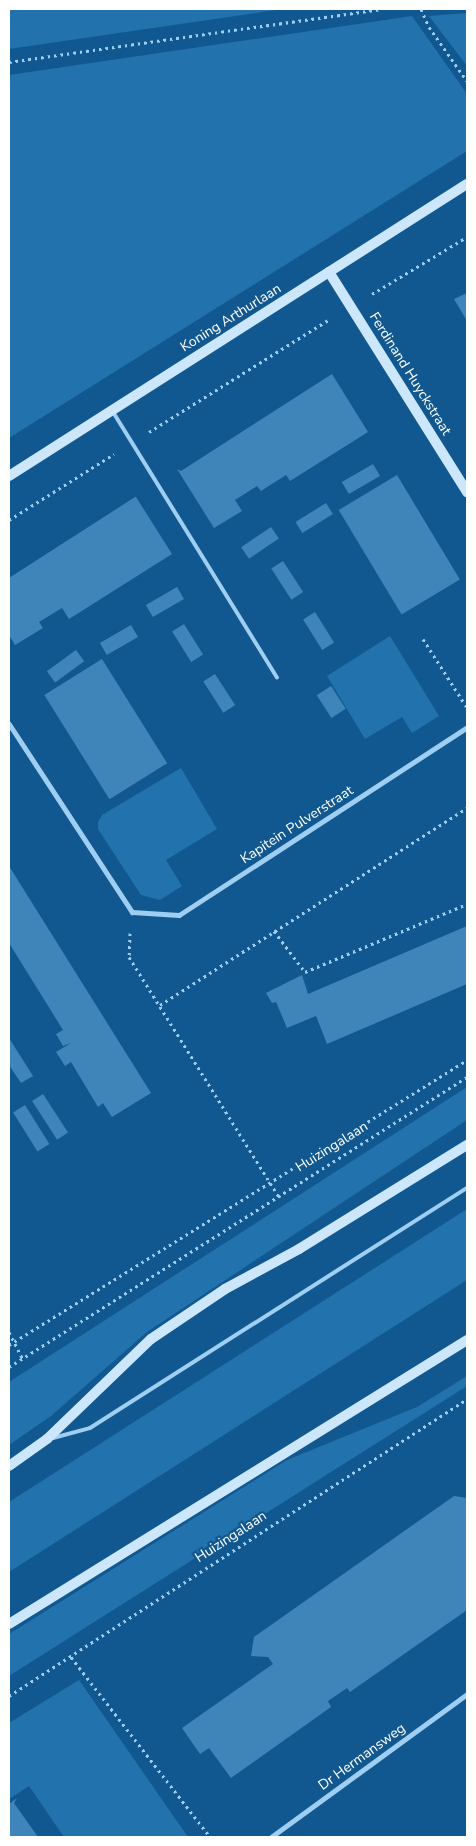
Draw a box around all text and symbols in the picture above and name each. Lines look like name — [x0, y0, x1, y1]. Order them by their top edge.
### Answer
street label: Koning Arthurlaan — [178, 280, 284, 356]
street label: Ferdinand Huyckstraat — [365, 310, 455, 438]
street label: Kapitein Pulverstraat — [237, 782, 357, 868]
street label: Huizingalaan — [293, 1118, 371, 1176]
street label: Huizingalaan — [192, 1508, 270, 1566]
street label: Dr Hermansweg — [315, 1720, 409, 1794]

